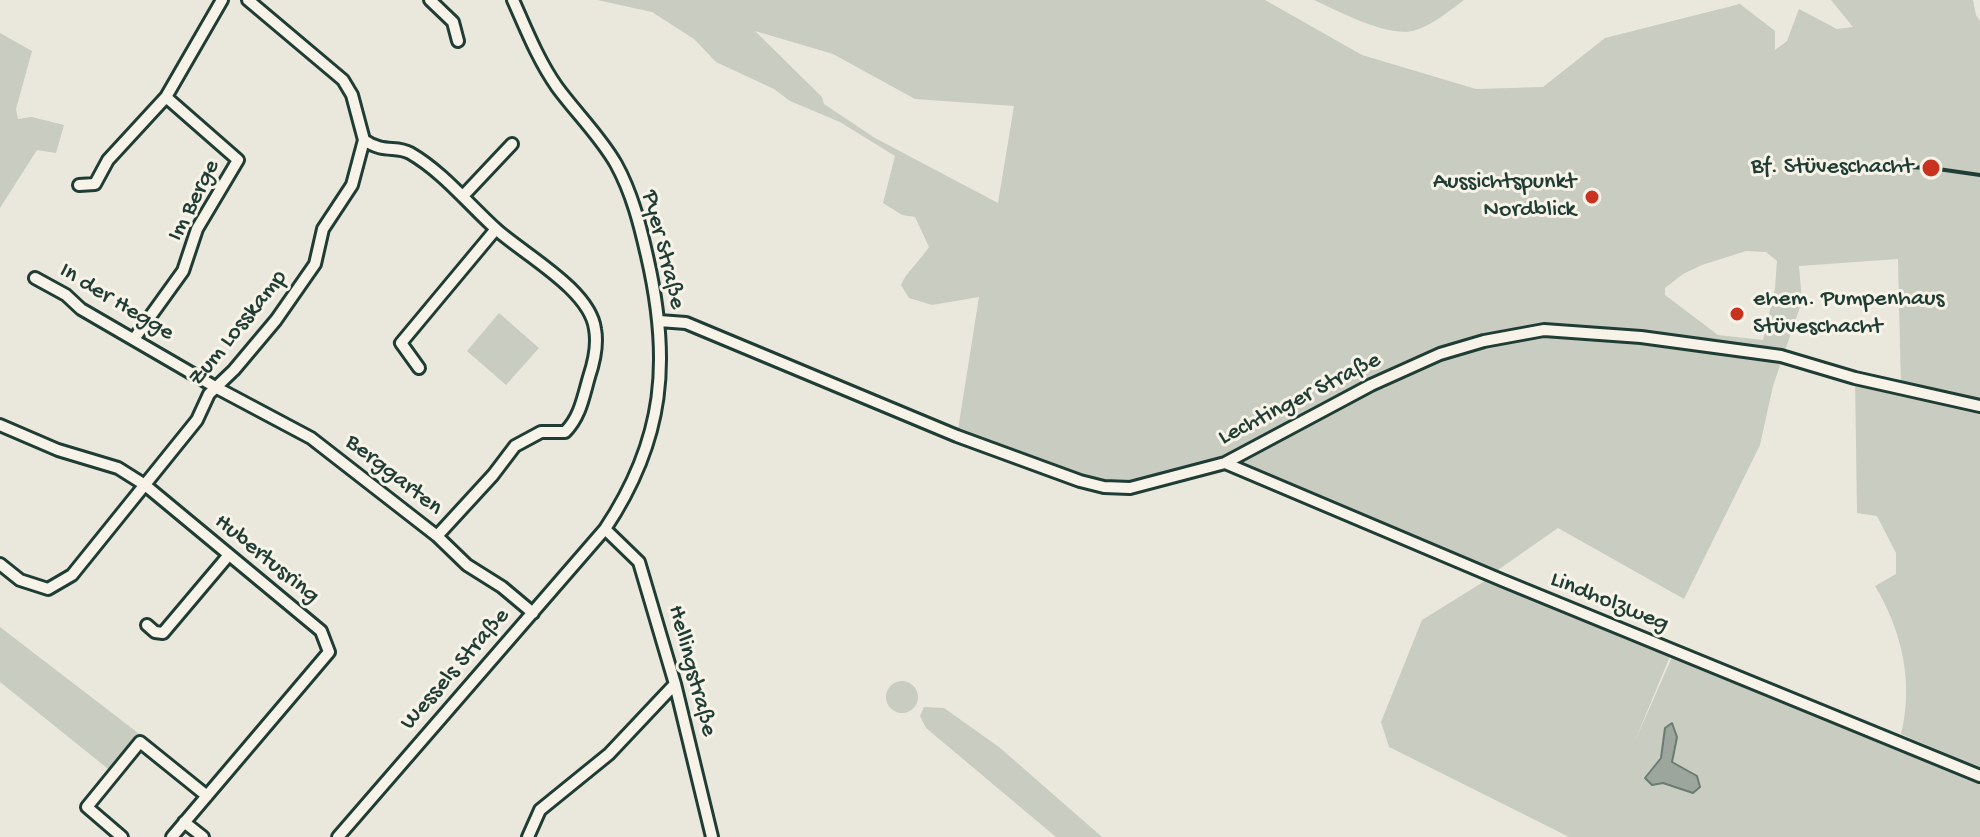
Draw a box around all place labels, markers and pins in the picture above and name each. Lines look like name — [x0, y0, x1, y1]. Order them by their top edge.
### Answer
place label: Bf. Stüveschacht — [1751, 154, 1913, 182]
marker: Bf. Stüveschacht — [1920, 157, 1942, 179]
place label: Aussichtspunkt Nordblick — [1433, 169, 1576, 225]
marker: Aussichtspunkt Nordblick — [1583, 188, 1601, 206]
place label: ehem. Pumpenhaus Stüveschacht — [1753, 286, 1944, 342]
marker: ehem. Pumpenhaus Stüveschacht — [1728, 305, 1746, 323]

